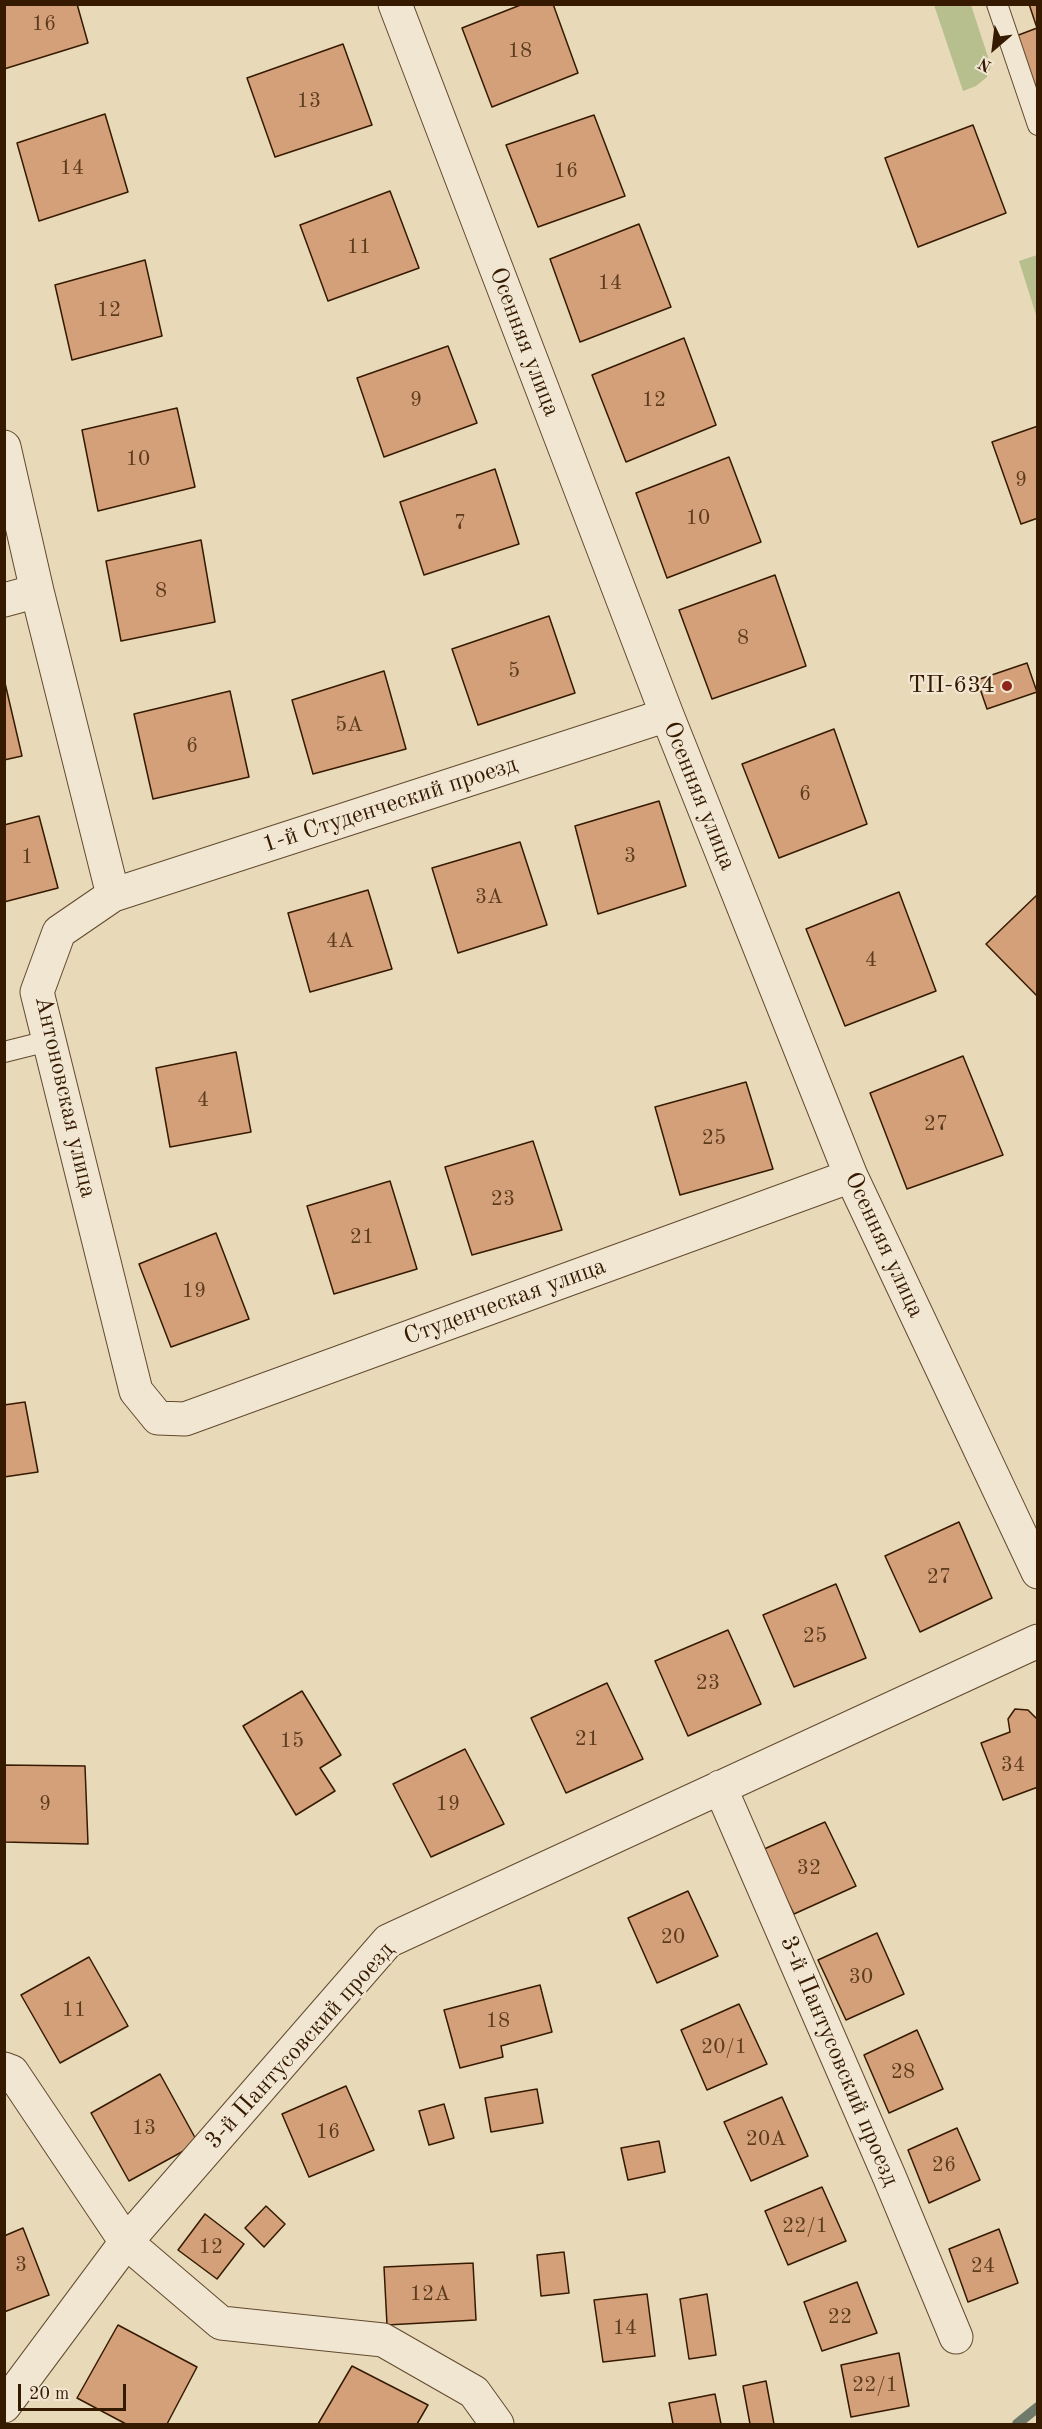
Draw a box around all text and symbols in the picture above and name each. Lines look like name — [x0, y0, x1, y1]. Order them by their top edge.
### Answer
house number: 16 — [32, 11, 56, 37]
north arrow — [964, 18, 1024, 78]
house number: 18 — [508, 38, 532, 64]
text: N — [976, 54, 995, 74]
house number: 13 — [297, 88, 321, 114]
house number: 14 — [60, 155, 84, 181]
house number: 16 — [554, 158, 578, 184]
house number: 11 — [347, 234, 371, 260]
street label: Осенняя улица — [482, 263, 566, 421]
house number: 14 — [598, 270, 622, 296]
house number: 12 — [97, 297, 121, 323]
house number: 9 — [410, 387, 422, 413]
house number: 12 — [642, 387, 666, 413]
house number: 10 — [126, 446, 150, 472]
house number: 9 — [1015, 467, 1027, 493]
house number: 10 — [686, 505, 710, 531]
house number: 7 — [454, 510, 466, 536]
house number: 8 — [155, 578, 167, 604]
house number: 8 — [737, 625, 749, 651]
house number: 5 — [508, 658, 520, 684]
place label: ТП-634 — [908, 672, 995, 700]
marker: ТП-634 — [1000, 679, 1014, 693]
house number: 5А — [335, 712, 363, 738]
street label: Осенняя улица — [656, 718, 742, 874]
house number: 6 — [186, 733, 198, 759]
street label: 1-й Студенческий проезд — [259, 750, 521, 860]
house number: 6 — [799, 781, 811, 807]
house number: 3 — [624, 843, 636, 869]
house number: 1 — [21, 844, 33, 870]
house number: 3А — [475, 884, 503, 910]
house number: 4А — [326, 928, 354, 954]
house number: 4 — [865, 947, 877, 973]
street label: Антоновская улица — [28, 993, 102, 1201]
house number: 4 — [197, 1087, 209, 1113]
house number: 27 — [924, 1111, 948, 1137]
house number: 25 — [702, 1125, 726, 1151]
street label: Осенняя улица — [838, 1167, 930, 1323]
house number: 23 — [491, 1186, 515, 1212]
house number: 21 — [350, 1224, 374, 1250]
street label: Студенческая улица — [400, 1252, 610, 1352]
house number: 19 — [182, 1278, 206, 1304]
house number: 27 — [927, 1564, 951, 1590]
house number: 25 — [803, 1623, 827, 1649]
house number: 23 — [696, 1670, 720, 1696]
house number: 21 — [575, 1726, 599, 1752]
house number: 15 — [280, 1728, 304, 1754]
house number: 34 — [1001, 1752, 1025, 1778]
house number: 9 — [39, 1791, 51, 1817]
house number: 19 — [436, 1791, 460, 1817]
house number: 32 — [797, 1855, 821, 1881]
house number: 20 — [661, 1924, 685, 1950]
street label: 3-й Пантусовский проезд — [773, 1932, 905, 2190]
street label: 3-й Пантусовский проезд — [199, 1936, 401, 2156]
house number: 30 — [849, 1964, 873, 1990]
house number: 11 — [62, 1997, 86, 2023]
house number: 18 — [486, 2008, 510, 2034]
house number: 20/1 — [701, 2034, 747, 2060]
house number: 28 — [891, 2059, 915, 2085]
house number: 13 — [132, 2115, 156, 2141]
house number: 16 — [316, 2119, 340, 2145]
house number: 20А — [746, 2126, 786, 2152]
house number: 26 — [932, 2152, 956, 2178]
house number: 22/1 — [782, 2213, 828, 2239]
house number: 12 — [199, 2234, 223, 2260]
house number: 3 — [15, 2252, 27, 2278]
house number: 24 — [971, 2253, 995, 2279]
house number: 12А — [410, 2281, 450, 2307]
house number: 22 — [828, 2304, 852, 2330]
house number: 14 — [613, 2315, 637, 2341]
scale bar — [21, 2372, 129, 2410]
house number: 22/1 — [852, 2372, 898, 2398]
text: 20 m — [29, 2385, 69, 2403]

